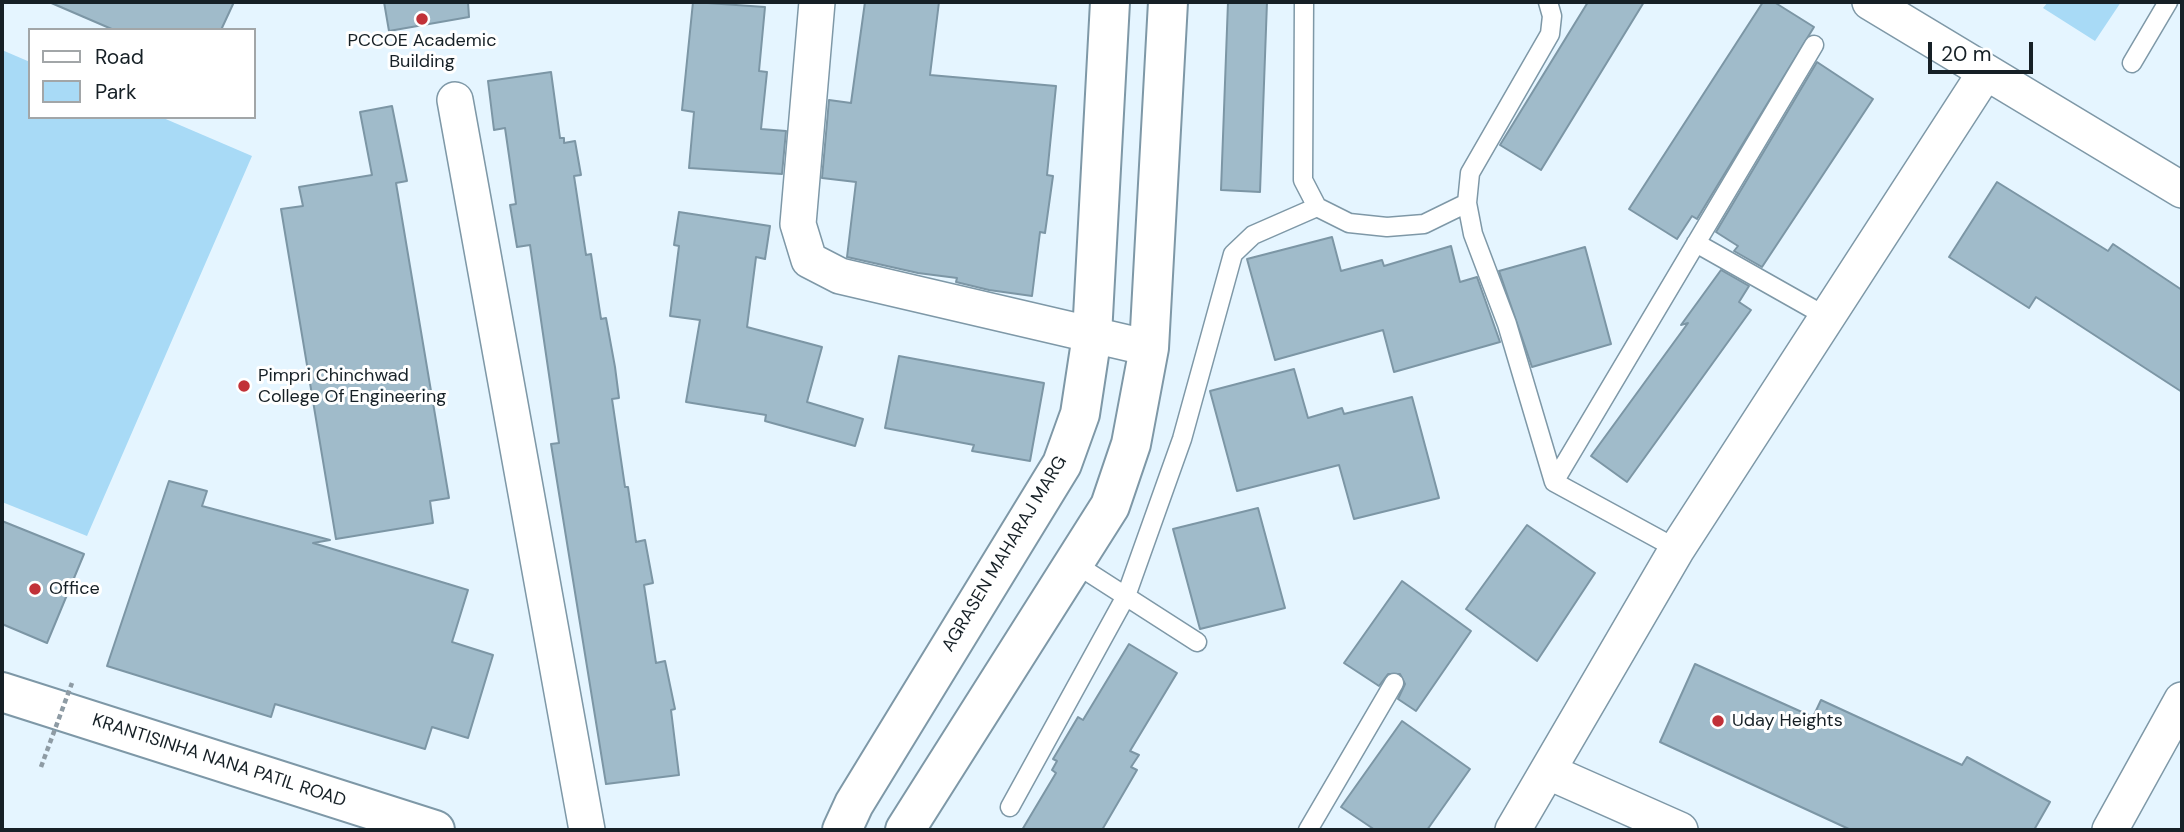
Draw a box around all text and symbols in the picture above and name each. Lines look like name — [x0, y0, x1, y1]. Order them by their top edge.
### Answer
marker: PCCOE Academic Building — [414, 11, 430, 27]
legend — [28, 28, 256, 119]
scale bar — [1932, 28, 2037, 72]
place label: PCCOE Academic Building — [348, 30, 496, 72]
text: 20 m — [1941, 40, 1992, 68]
text: Road — [95, 43, 144, 71]
text: Park — [95, 78, 136, 106]
place label: Pimpri Chinchwad College Of Engineering — [258, 365, 446, 408]
marker: Pimpri Chinchwad College Of Engineering — [236, 378, 252, 394]
street label: AGRASEN MAHARAJ MARG — [938, 452, 1072, 656]
place label: Office — [49, 578, 100, 600]
marker: Office — [27, 581, 43, 597]
street label: KRANTISINHA NANA PATIL ROAD — [89, 710, 349, 812]
place label: Uday Heights — [1732, 710, 1843, 732]
marker: Uday Heights — [1710, 713, 1726, 729]

